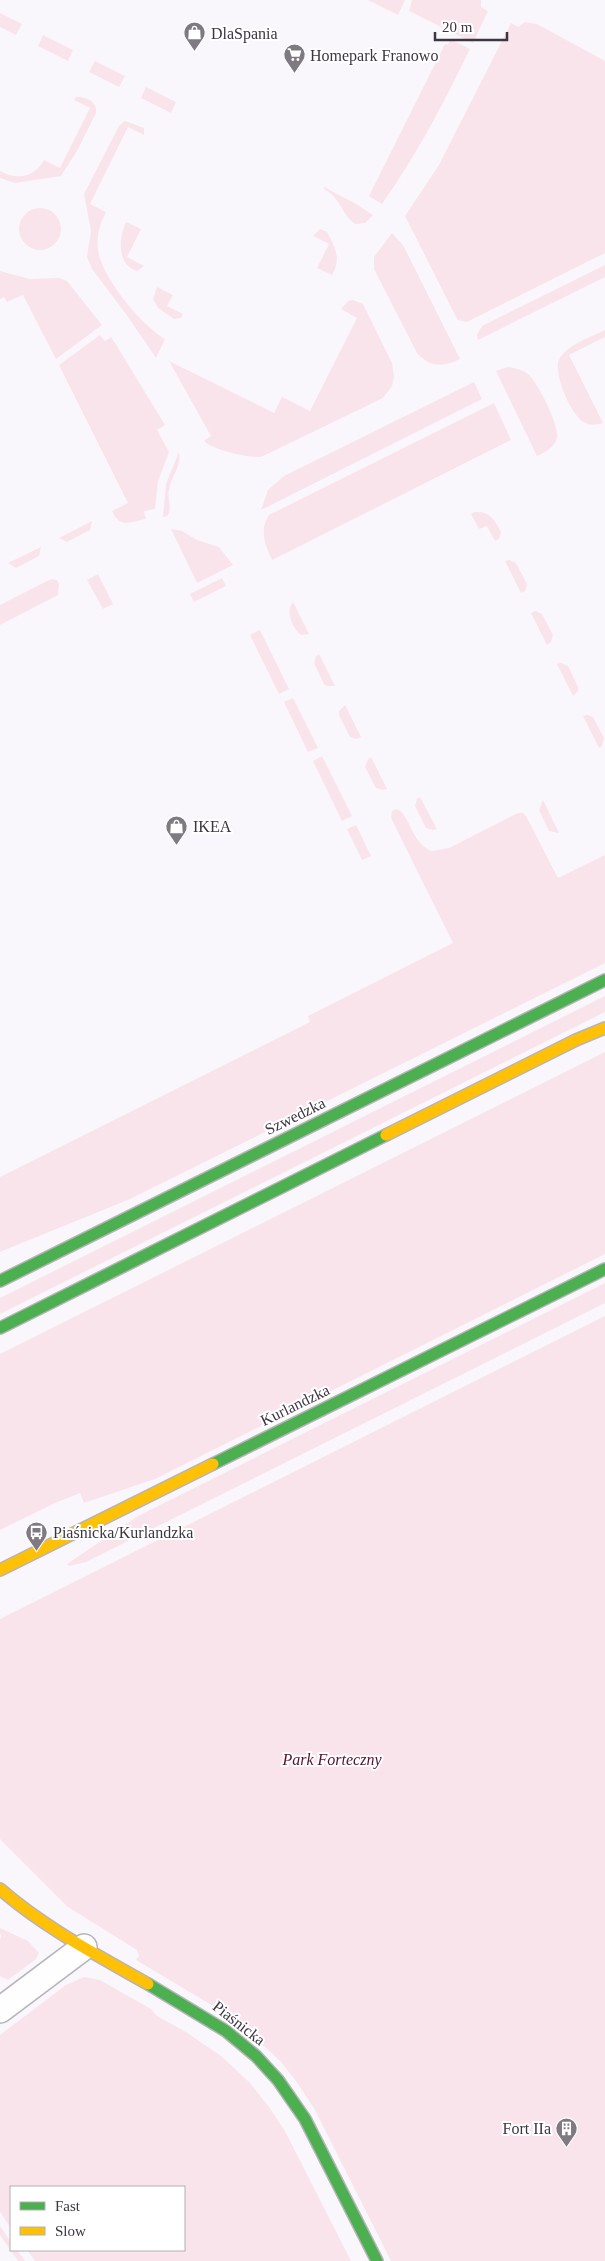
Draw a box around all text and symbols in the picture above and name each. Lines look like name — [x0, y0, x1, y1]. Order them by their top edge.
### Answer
scale bar — [435, 10, 508, 42]
text: 20 m — [442, 19, 473, 35]
shop icon: DlaSpania — [183, 21, 207, 52]
place label: DlaSpania — [211, 25, 278, 43]
supermarket icon: Homepark Franowo — [282, 43, 306, 74]
place label: Homepark Franowo — [310, 47, 438, 65]
shop icon: IKEA — [165, 814, 189, 845]
place label: IKEA — [193, 818, 232, 835]
street label: Szwedzka — [262, 1094, 328, 1138]
street label: Kurlandzka — [258, 1381, 332, 1429]
bus stop icon: Piaśnicka/Kurlandzka — [25, 1520, 49, 1551]
place label: Piaśnicka/Kurlandzka — [53, 1524, 193, 1541]
park label: Park Forteczny — [281, 1751, 382, 1769]
street label: Piaśnicka — [210, 1997, 268, 2049]
building icon: Fort IIa — [555, 2116, 579, 2147]
place label: Fort IIa — [503, 2120, 551, 2137]
legend — [10, 2186, 185, 2251]
text: Fast — [55, 2198, 81, 2214]
text: Slow — [55, 2223, 86, 2239]

